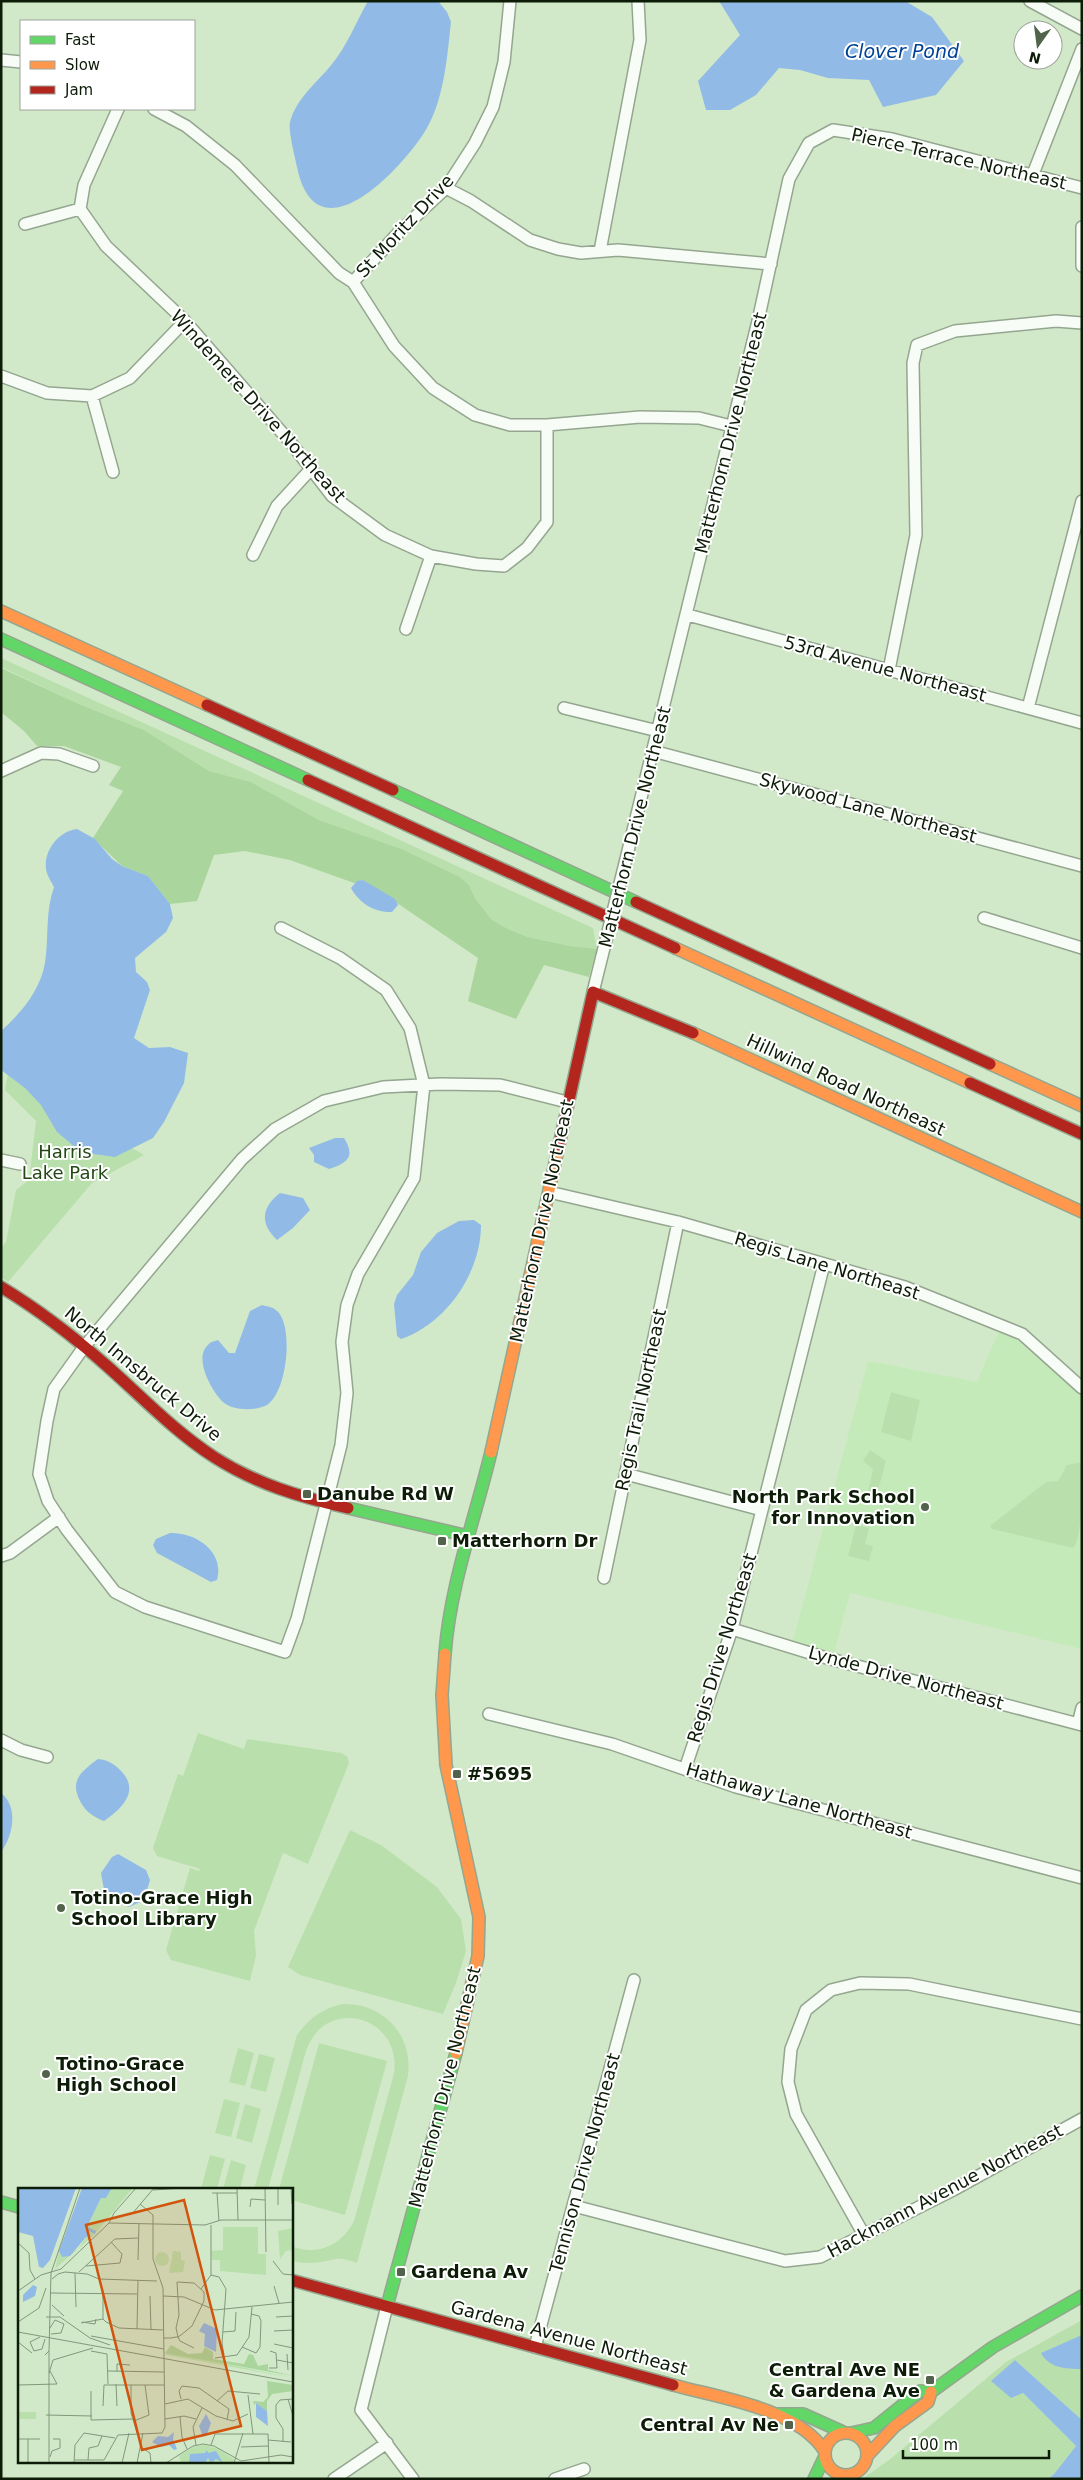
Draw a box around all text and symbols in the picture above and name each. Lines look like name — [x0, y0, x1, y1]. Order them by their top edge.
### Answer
legend — [20, 20, 195, 110]
north arrow — [1013, 20, 1063, 70]
text: Fast — [65, 31, 95, 49]
water label: Clover Pond — [845, 40, 960, 62]
text: N — [1027, 48, 1042, 67]
text: Slow — [65, 56, 100, 74]
text: Jam — [64, 81, 93, 99]
street label: Pierce Terrace Northeast — [849, 123, 1069, 194]
street label: St Moritz Drive — [351, 170, 458, 282]
street label: Windemere Drive Northeast — [166, 305, 350, 506]
street label: Matterhorn Drive Northeast — [690, 310, 771, 556]
street label: 53rd Avenue Northeast — [782, 631, 989, 706]
street label: Matterhorn Drive Northeast — [594, 704, 675, 950]
street label: Skywood Lane Northeast — [757, 768, 979, 847]
street label: Hillwind Road Northeast — [744, 1029, 949, 1140]
street label: Matterhorn Drive Northeast — [505, 1097, 578, 1344]
park label: Harris Lake Park — [22, 1141, 109, 1183]
street label: Regis Lane Northeast — [732, 1227, 922, 1304]
street label: North Innsbruck Drive — [61, 1302, 226, 1445]
street label: Regis Trail Northeast — [611, 1307, 670, 1493]
place label: Danube Rd W — [317, 1483, 454, 1504]
place label: North Park School for Innovation — [732, 1486, 915, 1528]
marker: Danube Rd W — [301, 1488, 313, 1500]
marker: North Park School for Innovation — [919, 1501, 931, 1513]
place label: Matterhorn Dr — [452, 1530, 597, 1551]
marker: Matterhorn Dr — [436, 1535, 448, 1547]
street label: Regis Drive Northeast — [683, 1551, 760, 1745]
street label: Lynde Drive Northeast — [806, 1641, 1006, 1714]
street label: Hathaway Lane Northeast — [684, 1758, 915, 1843]
place label: #5695 — [467, 1763, 532, 1784]
marker: #5695 — [451, 1768, 463, 1780]
place label: Totino-Grace High School Library — [71, 1887, 253, 1929]
marker: Totino-Grace High School Library — [55, 1902, 67, 1914]
street label: Matterhorn Drive Northeast — [404, 1964, 485, 2210]
street label: Tennison Drive Northeast — [545, 2051, 624, 2276]
place label: Totino-Grace High School — [56, 2053, 184, 2095]
marker: Totino-Grace High School — [40, 2068, 52, 2080]
street label: Hackmann Avenue Northeast — [824, 2119, 1066, 2262]
inset map — [18, 2188, 292, 2462]
place label: Gardena Av — [411, 2261, 528, 2282]
marker: Gardena Av — [395, 2266, 407, 2278]
street label: Gardena Avenue Northeast — [448, 2296, 690, 2379]
place label: Central Ave NE & Gardena Ave — [769, 2359, 920, 2401]
marker: Central Ave NE & Gardena Ave — [924, 2374, 936, 2386]
place label: Central Av Ne — [640, 2414, 779, 2435]
marker: Central Av Ne — [783, 2419, 795, 2431]
scale bar — [903, 2428, 1049, 2460]
text: 100 m — [910, 2436, 958, 2454]

